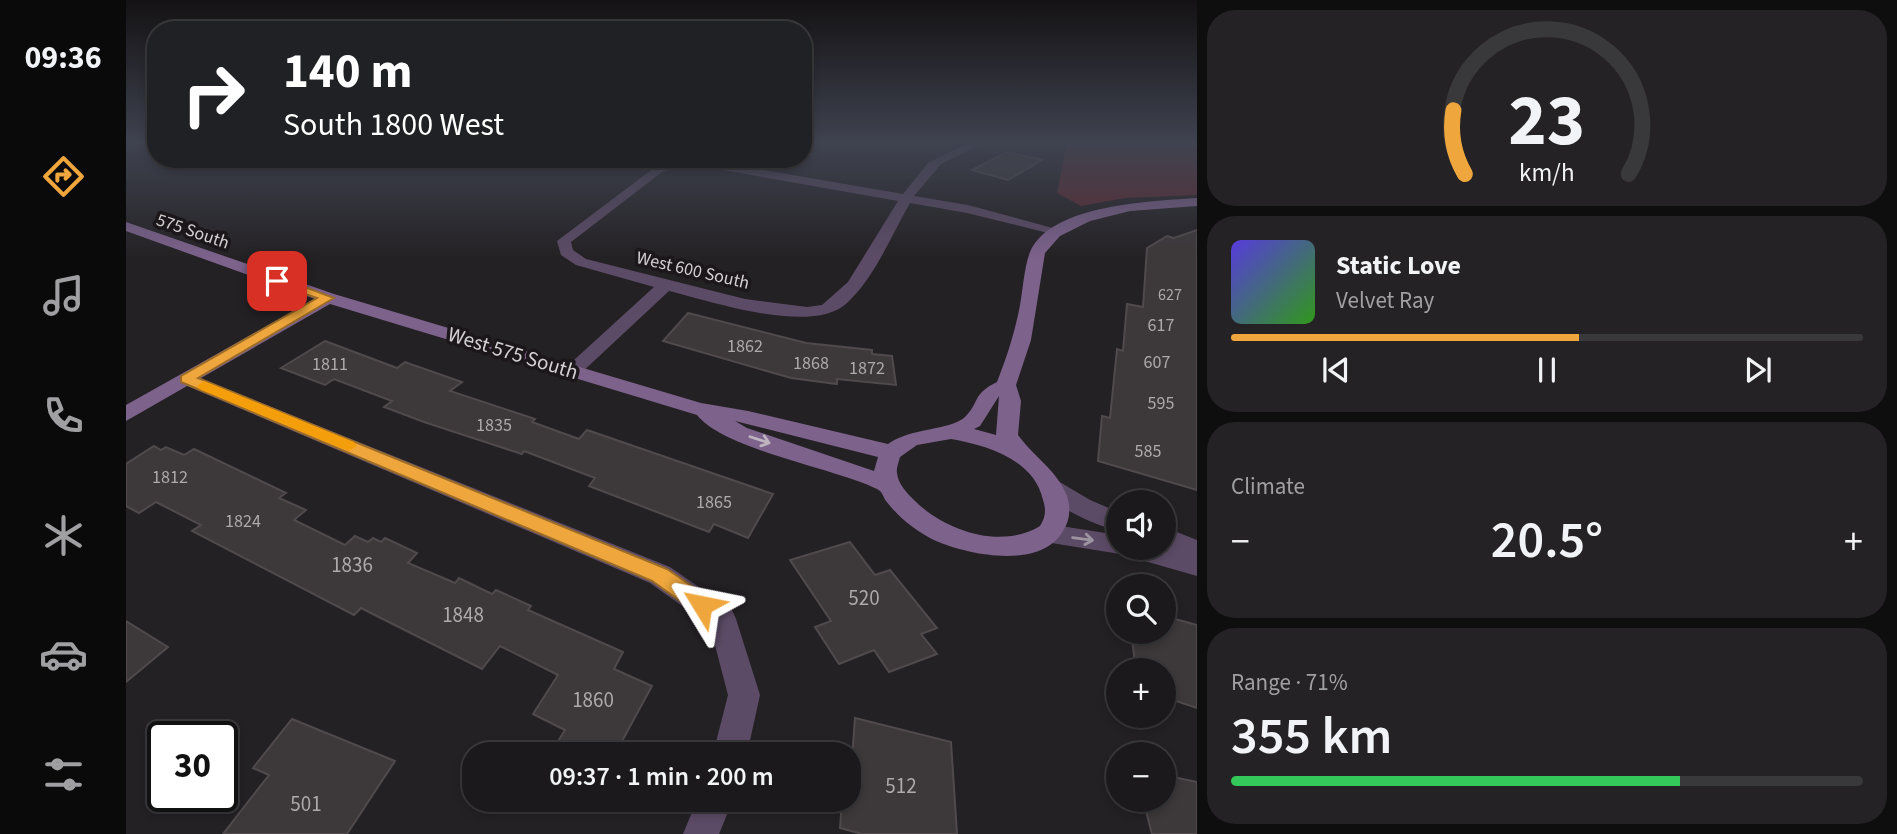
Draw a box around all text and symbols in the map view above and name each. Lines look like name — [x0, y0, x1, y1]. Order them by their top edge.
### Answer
text: 09:36 — [24, 35, 102, 81]
text: 140 m — [283, 37, 412, 107]
icon: right — [168, 49, 259, 140]
text: 23 — [1509, 69, 1585, 173]
text: South 1800 West — [283, 102, 504, 148]
icon: directions — [39, 152, 88, 201]
text: km/h — [1519, 155, 1575, 191]
street label: 575 South — [153, 207, 233, 256]
street label: West 600 South — [634, 245, 752, 296]
text: Static Love — [1336, 247, 1461, 284]
pin — [247, 251, 307, 311]
icon: arrive — [258, 262, 296, 300]
icon: music — [39, 271, 88, 320]
house number: 627 — [1158, 284, 1182, 306]
text: Velvet Ray — [1336, 284, 1434, 317]
house number: 617 — [1148, 313, 1174, 338]
street label: West 575 South — [444, 319, 582, 387]
house number: 1862 — [727, 334, 763, 359]
house number: 607 — [1144, 350, 1170, 375]
house number: 1868 — [793, 351, 829, 376]
icon: previous — [1317, 351, 1355, 389]
icon: pause — [1528, 351, 1566, 389]
icon: next — [1739, 351, 1777, 389]
house number: 1811 — [312, 352, 348, 377]
house number: 1872 — [849, 356, 885, 381]
icon: phone — [39, 391, 88, 440]
house number: 595 — [1148, 391, 1174, 416]
house number: 1835 — [476, 413, 512, 438]
one-way arrow — [748, 434, 770, 447]
house number: 585 — [1135, 439, 1161, 464]
house number: 1812 — [152, 465, 188, 490]
text: Climate — [1231, 470, 1305, 503]
house number: 1865 — [696, 490, 732, 515]
map controls — [1106, 490, 1176, 812]
button: sound — [1106, 490, 1176, 560]
text: 20.5° — [1491, 504, 1603, 578]
house number: 1824 — [225, 509, 261, 534]
icon: climate — [39, 511, 88, 560]
text: − — [1231, 515, 1250, 569]
text: + — [1844, 515, 1863, 569]
one-way arrow — [1071, 533, 1094, 546]
house number: 1836 — [331, 550, 373, 580]
position arrow — [665, 568, 739, 642]
button: search — [1106, 574, 1176, 644]
house number: 520 — [848, 583, 880, 613]
house number: 1848 — [442, 600, 484, 630]
icon: car — [39, 630, 88, 679]
button: + — [1106, 658, 1176, 728]
text: Range · 71% — [1231, 666, 1348, 699]
house number: 1860 — [572, 685, 614, 715]
text: 355 km — [1231, 700, 1392, 774]
speed limit sign: 30 — [147, 721, 238, 812]
button: − — [1106, 742, 1176, 812]
icon: filters — [39, 750, 88, 799]
text: 09:37 · 1 min · 200 m — [549, 758, 774, 795]
house number: 512 — [885, 771, 917, 801]
house number: 501 — [290, 789, 322, 819]

